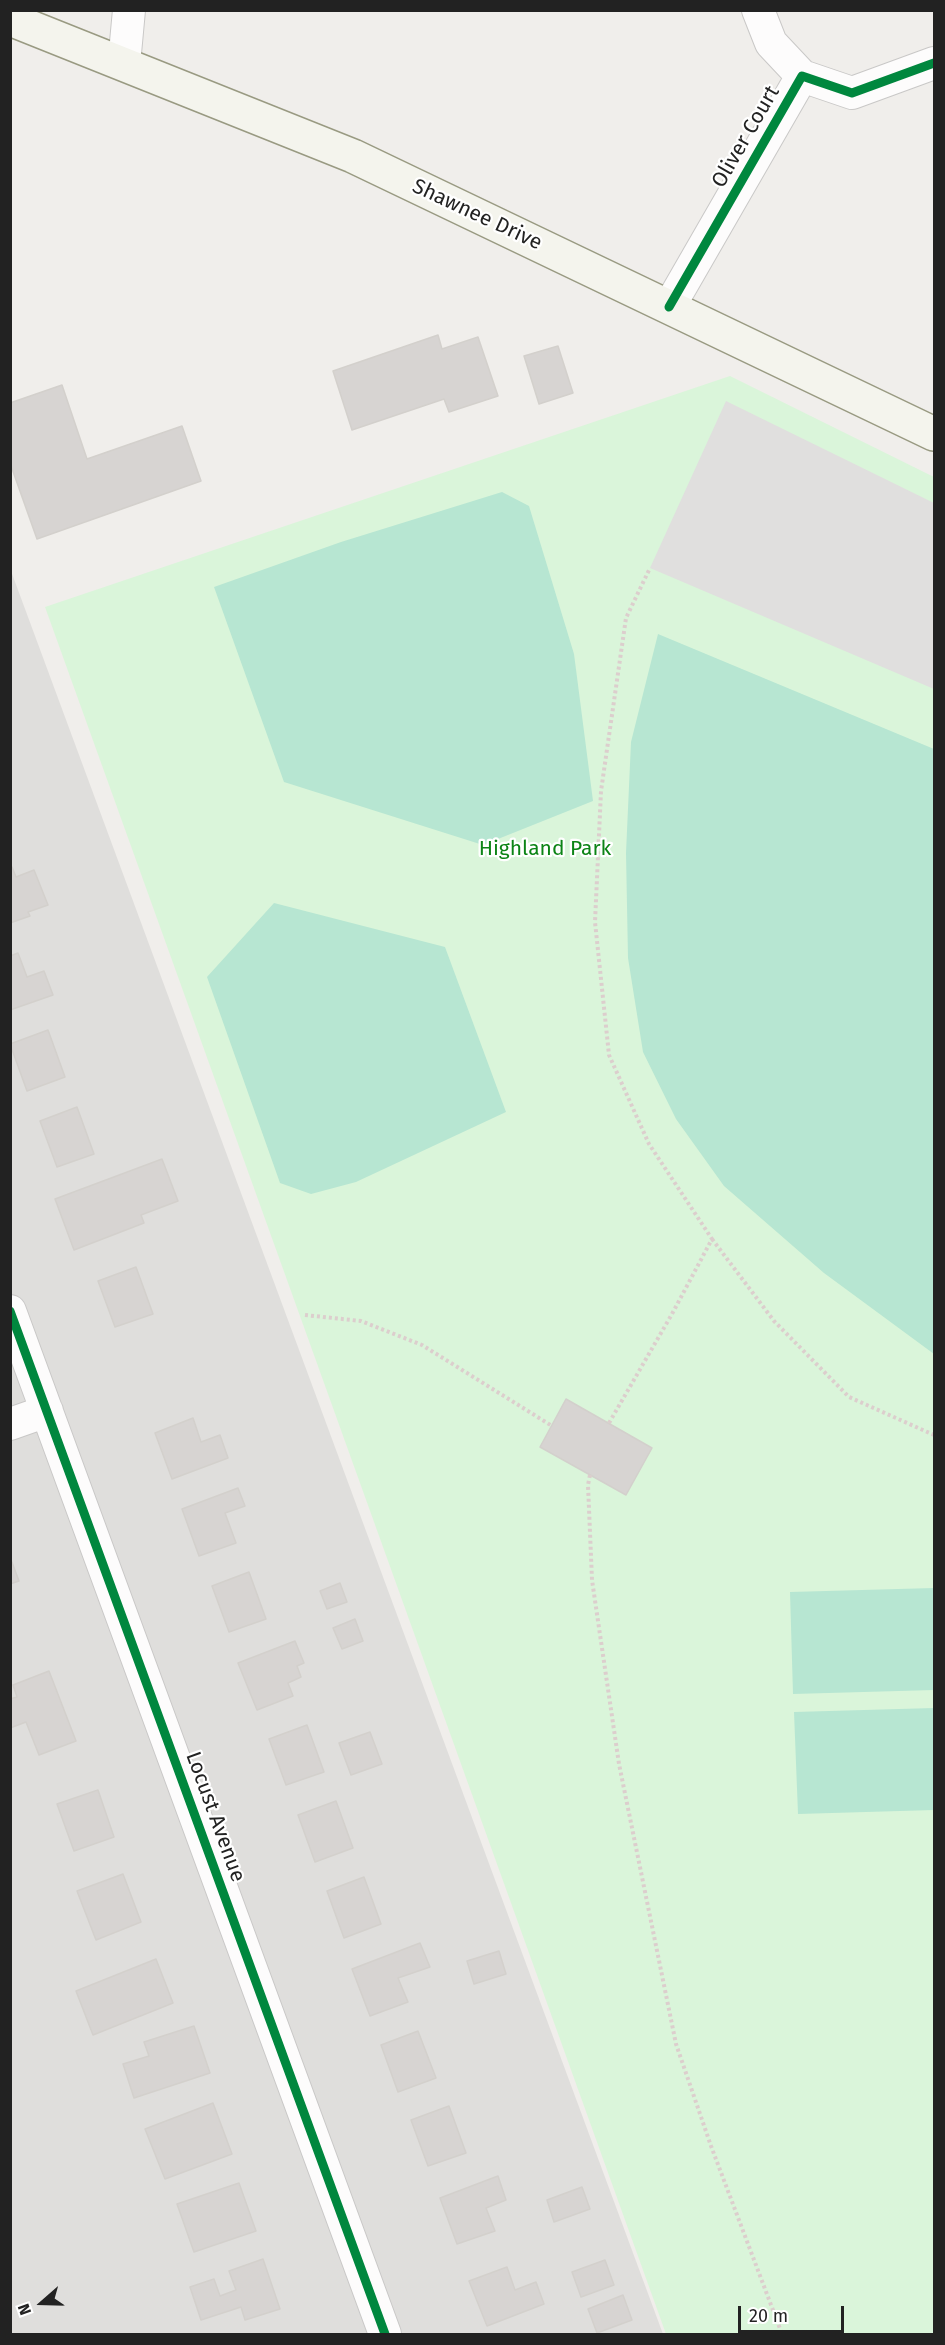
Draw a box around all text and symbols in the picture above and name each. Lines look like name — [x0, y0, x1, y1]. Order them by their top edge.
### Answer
street label: Oliver Court — [707, 82, 785, 192]
street label: Shawnee Drive — [408, 174, 546, 256]
park label: Highland Park — [479, 836, 611, 862]
street label: Locust Avenue — [180, 1748, 250, 1886]
north arrow — [12, 2273, 72, 2333]
scale bar — [741, 2294, 848, 2332]
text: N — [14, 2301, 35, 2318]
text: 20 m — [749, 2305, 788, 2327]

